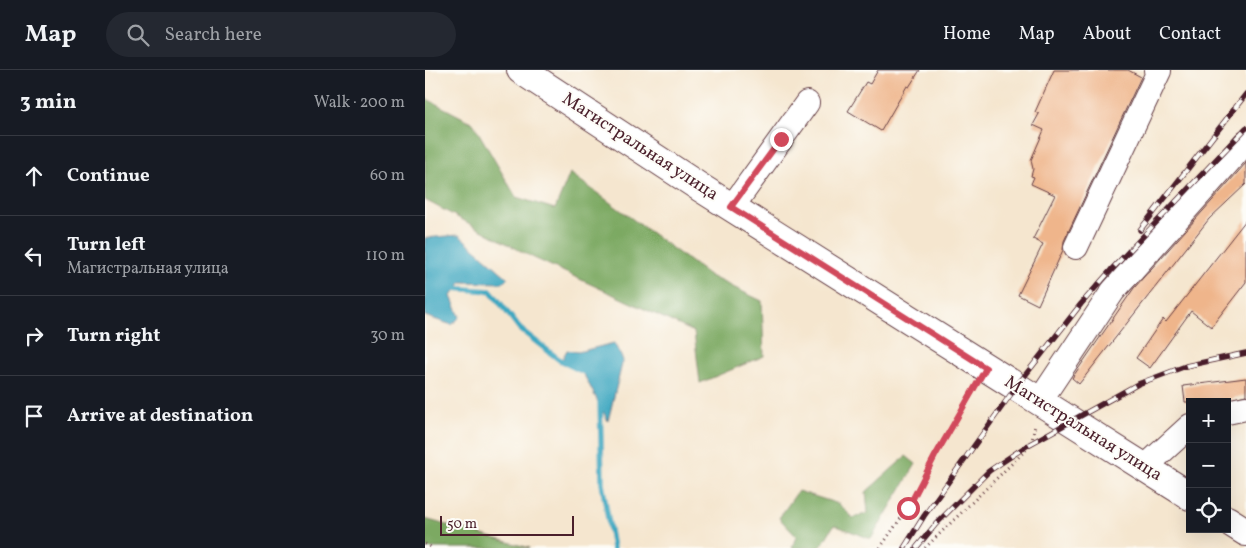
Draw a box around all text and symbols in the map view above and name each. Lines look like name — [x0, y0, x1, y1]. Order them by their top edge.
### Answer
search box — [106, 12, 456, 57]
text: Map — [25, 18, 76, 52]
icon: search — [124, 21, 152, 49]
text: Search here — [164, 22, 262, 48]
text: Home — [943, 22, 991, 47]
text: Map — [1019, 22, 1055, 47]
text: About — [1083, 22, 1131, 47]
text: Contact — [1159, 22, 1221, 47]
street label: Магистральная улица — [557, 87, 723, 207]
text: 3 min — [20, 88, 76, 117]
text: Walk · 200 m — [314, 92, 405, 114]
route end — [770, 128, 793, 151]
icon: ahead — [20, 162, 48, 190]
text: Continue — [67, 163, 150, 189]
text: 60 m — [370, 165, 405, 187]
text: Turn left — [67, 232, 146, 258]
icon: left — [20, 242, 48, 270]
text: 110 m — [366, 245, 405, 267]
text: Магистральная улица — [67, 258, 229, 280]
icon: right — [20, 322, 48, 350]
text: Turn right — [67, 323, 160, 349]
text: 30 m — [370, 325, 405, 347]
street label: Магистральная улица — [999, 370, 1167, 488]
map controls — [1186, 398, 1231, 533]
button: + — [1186, 398, 1231, 443]
icon: arrive — [20, 402, 48, 430]
text: Arrive at destination — [67, 403, 253, 429]
button: − — [1186, 443, 1231, 488]
button: locate — [1186, 488, 1231, 533]
route start — [897, 497, 920, 520]
scale bar — [440, 513, 574, 536]
text: 50 m — [447, 515, 477, 534]

